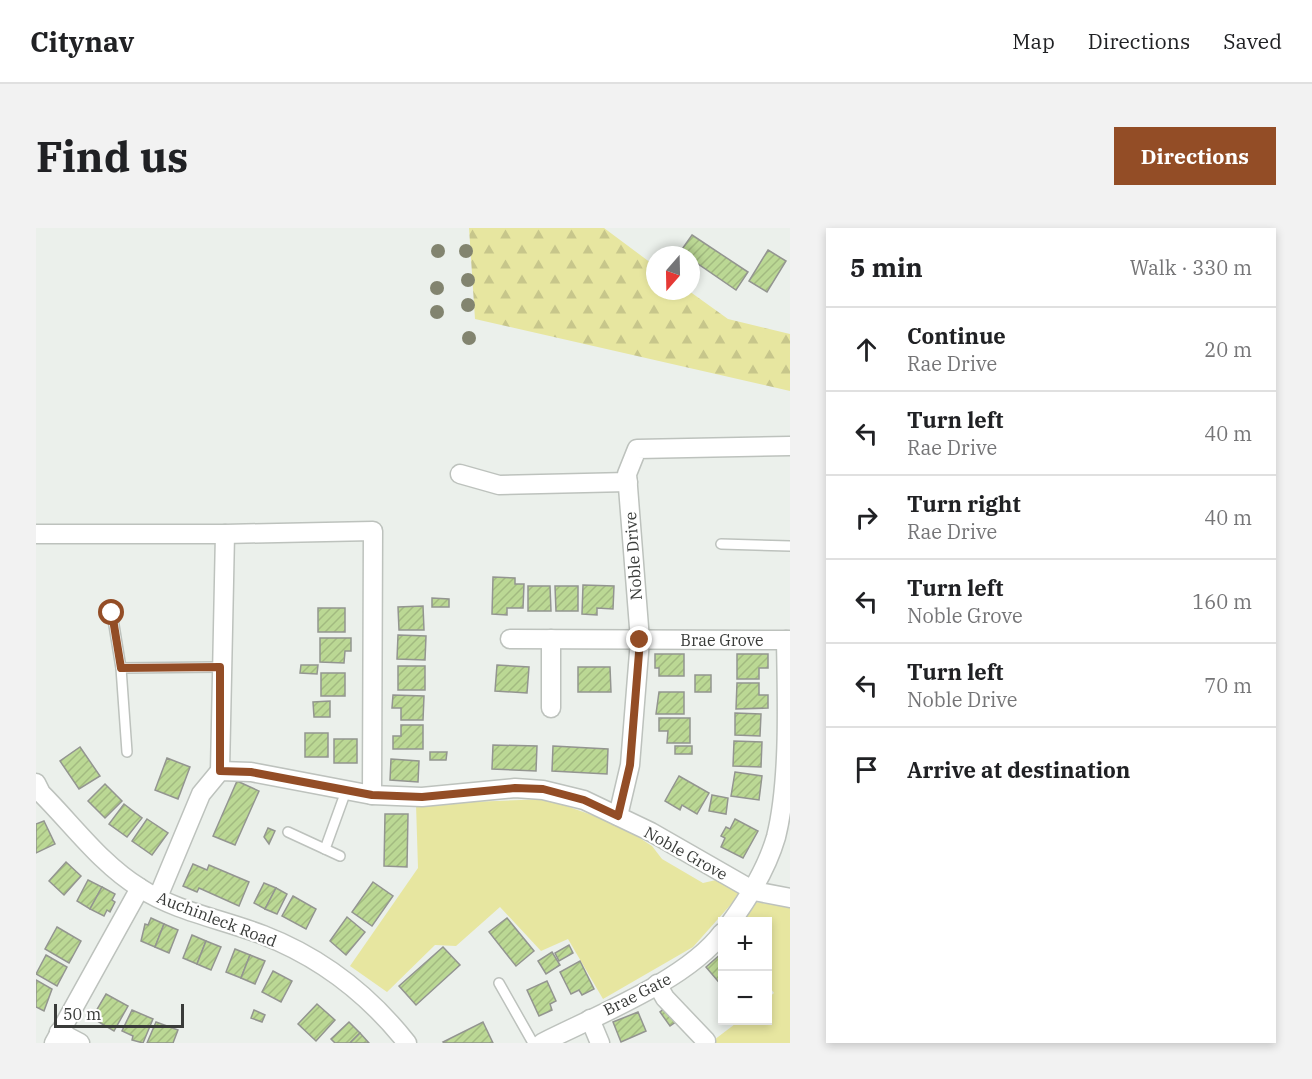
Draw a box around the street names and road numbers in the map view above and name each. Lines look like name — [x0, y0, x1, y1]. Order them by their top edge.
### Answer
street label: Noble Drive — [620, 511, 646, 601]
street label: Brae Grove — [680, 630, 764, 650]
street label: Noble Grove — [641, 822, 731, 884]
street label: Auchinleck Road — [154, 887, 280, 951]
street label: Brae Gate — [600, 968, 674, 1020]

